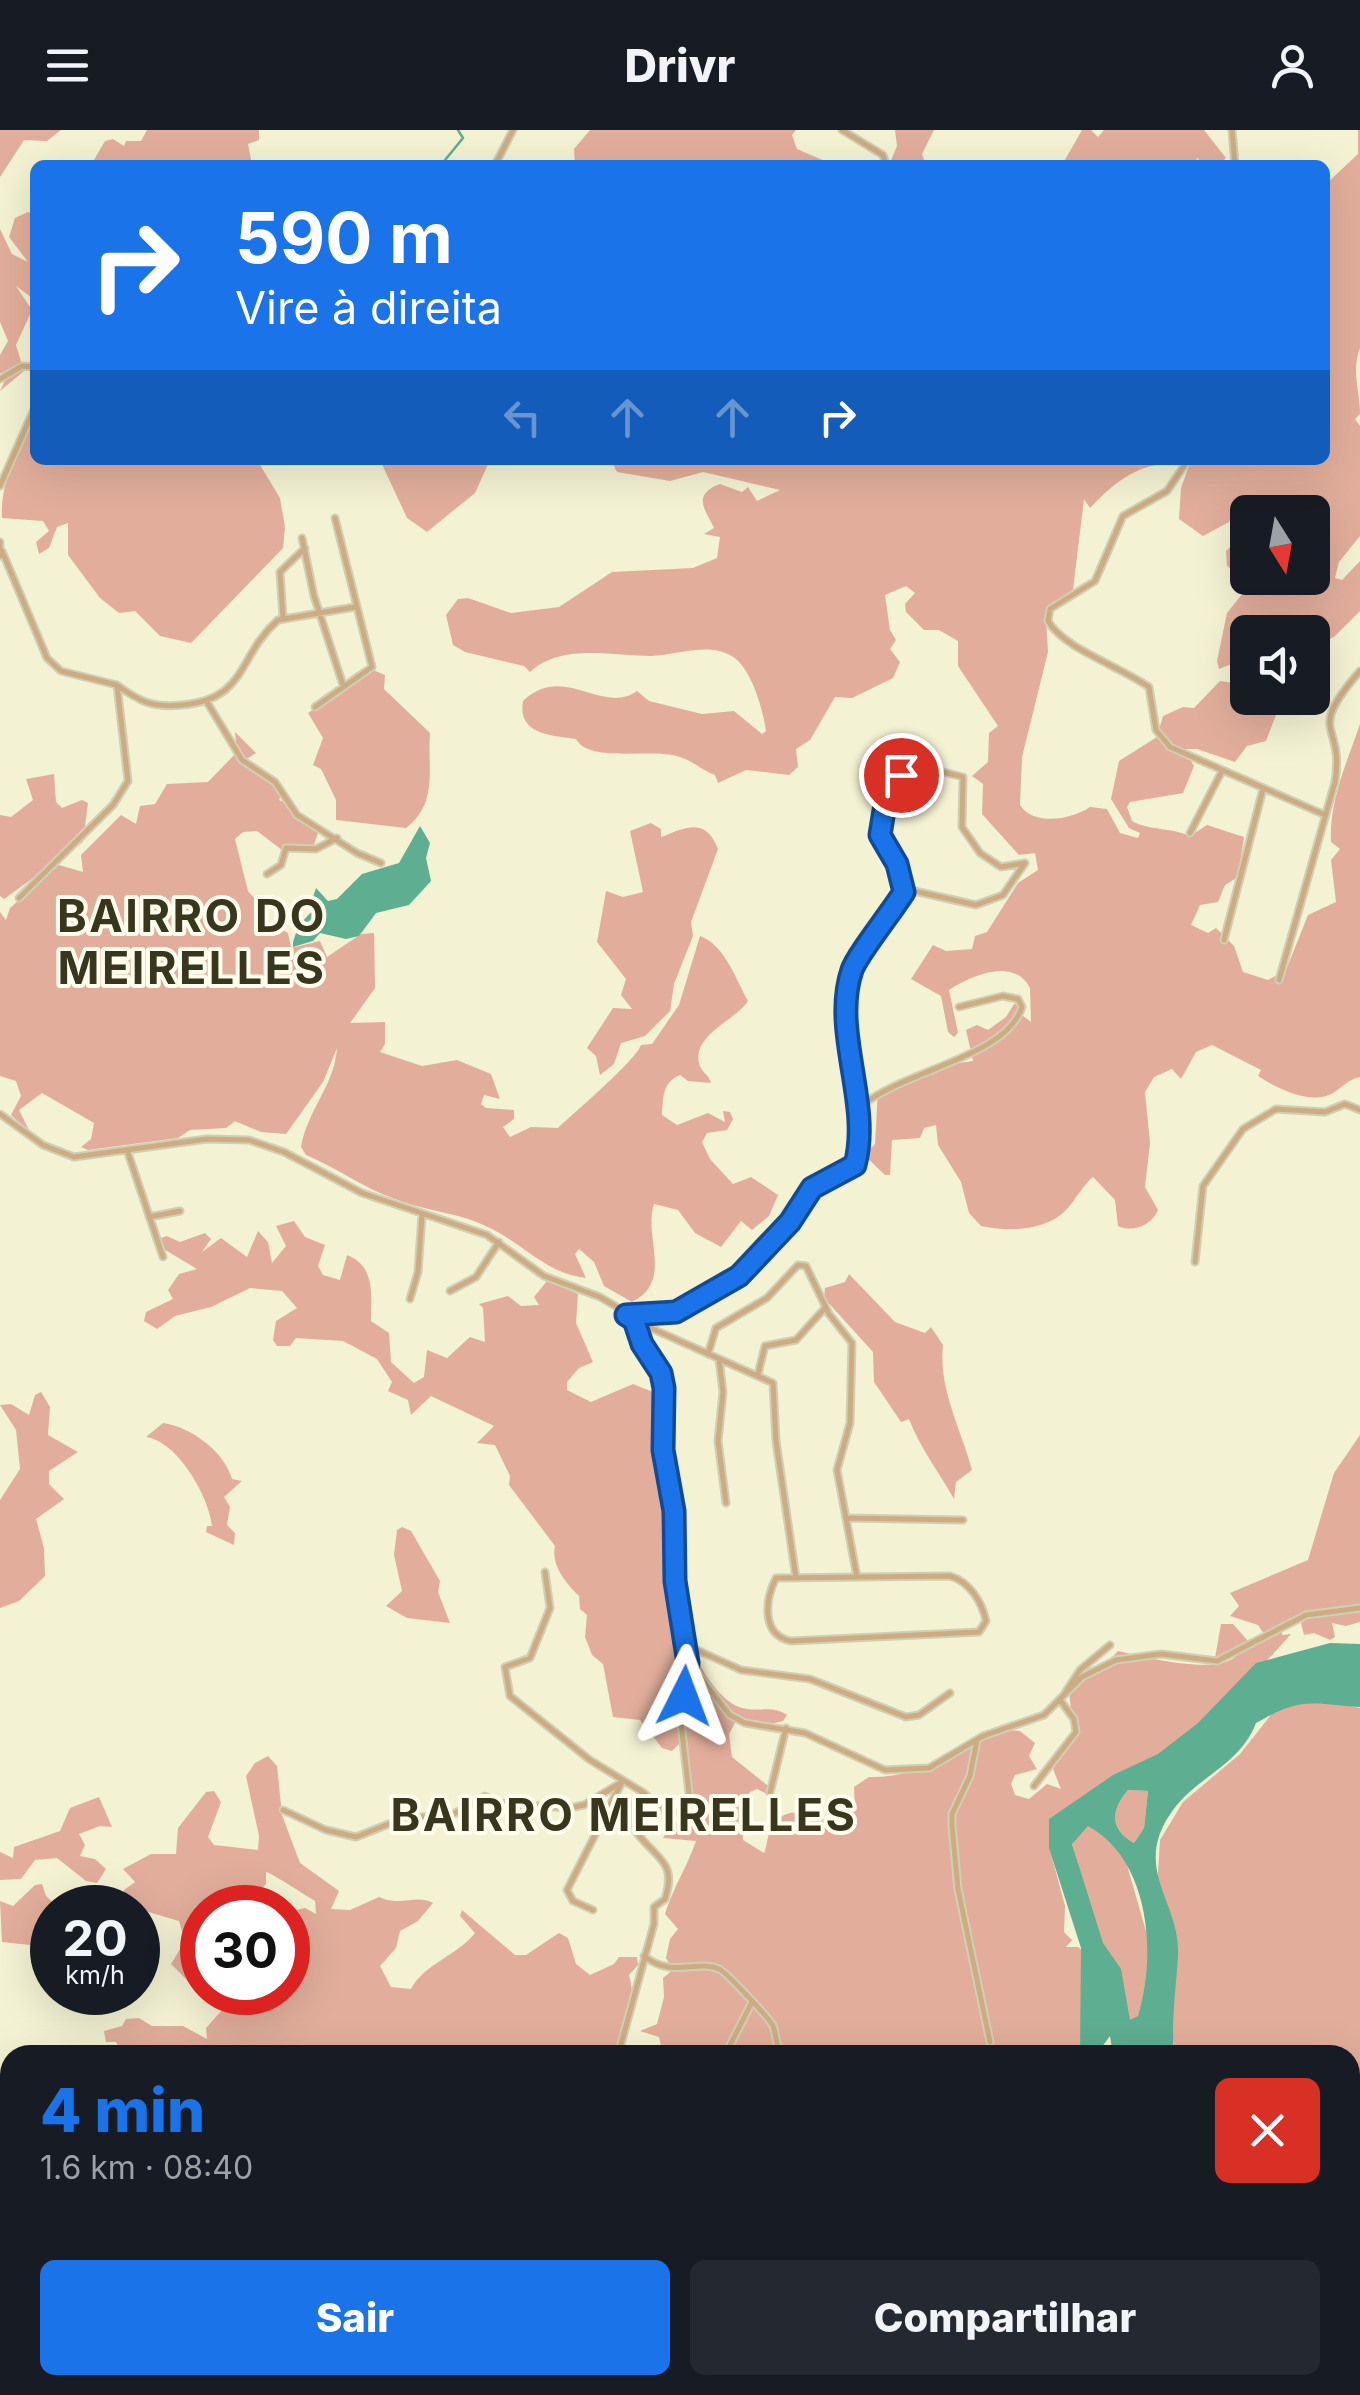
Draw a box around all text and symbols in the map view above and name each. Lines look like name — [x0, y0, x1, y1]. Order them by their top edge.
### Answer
icon: menu — [40, 38, 95, 93]
text: Drivr — [625, 38, 735, 93]
icon: person — [1265, 38, 1320, 93]
text: 590 m — [235, 195, 453, 280]
icon: right — [70, 200, 200, 330]
text: Vire à direita — [235, 280, 502, 335]
icon: left — [495, 390, 550, 445]
icon: ahead — [600, 390, 655, 445]
icon: ahead — [705, 390, 760, 445]
icon: right — [810, 390, 865, 445]
north arrow — [1230, 495, 1330, 595]
map controls — [1230, 495, 1330, 715]
button: sound — [1230, 615, 1330, 715]
pin — [859, 733, 944, 818]
icon: arrive — [874, 748, 929, 803]
district label: BAIRRO DO MEIRELLES — [57, 888, 327, 995]
position arrow — [632, 1644, 736, 1748]
district label: BAIRRO MEIRELLES — [391, 1787, 857, 1842]
speed limit sign: 30 — [180, 1885, 310, 2015]
text: 20 — [62, 1908, 128, 1968]
text: km/h — [65, 1960, 125, 1990]
text: 4 min — [40, 2074, 205, 2146]
button: close — [1215, 2078, 1320, 2183]
text: 1.6 km · 08:40 — [40, 2148, 253, 2187]
button: Sair — [40, 2260, 670, 2375]
button: Compartilhar — [690, 2260, 1320, 2375]

